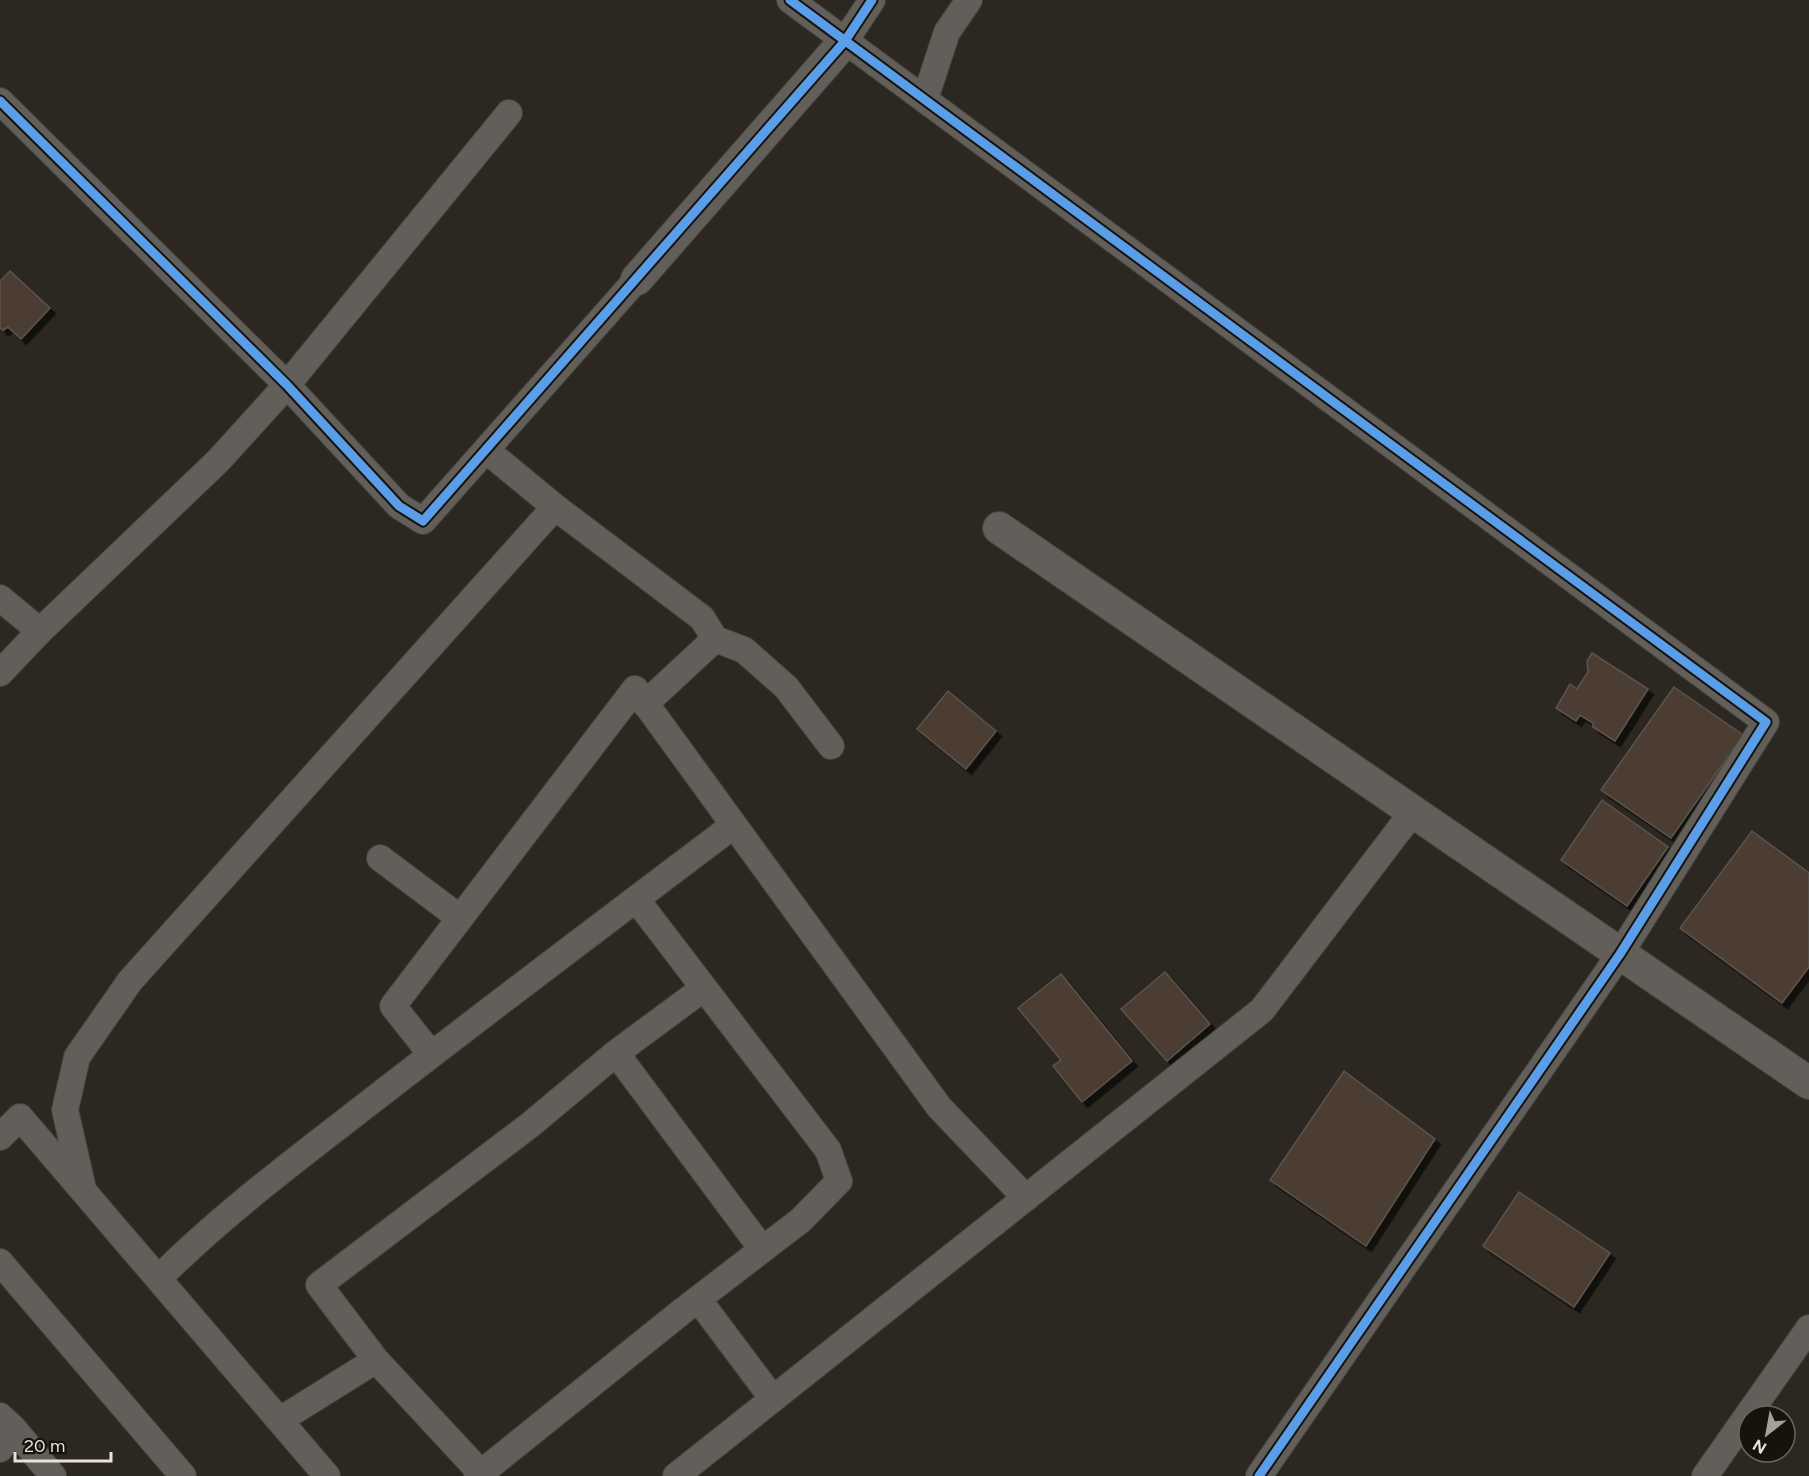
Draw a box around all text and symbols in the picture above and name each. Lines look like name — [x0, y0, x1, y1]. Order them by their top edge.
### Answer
north arrow — [1737, 1404, 1797, 1464]
scale bar — [15, 1425, 111, 1463]
text: 20 m — [24, 1435, 65, 1457]
text: N — [1749, 1435, 1770, 1458]

